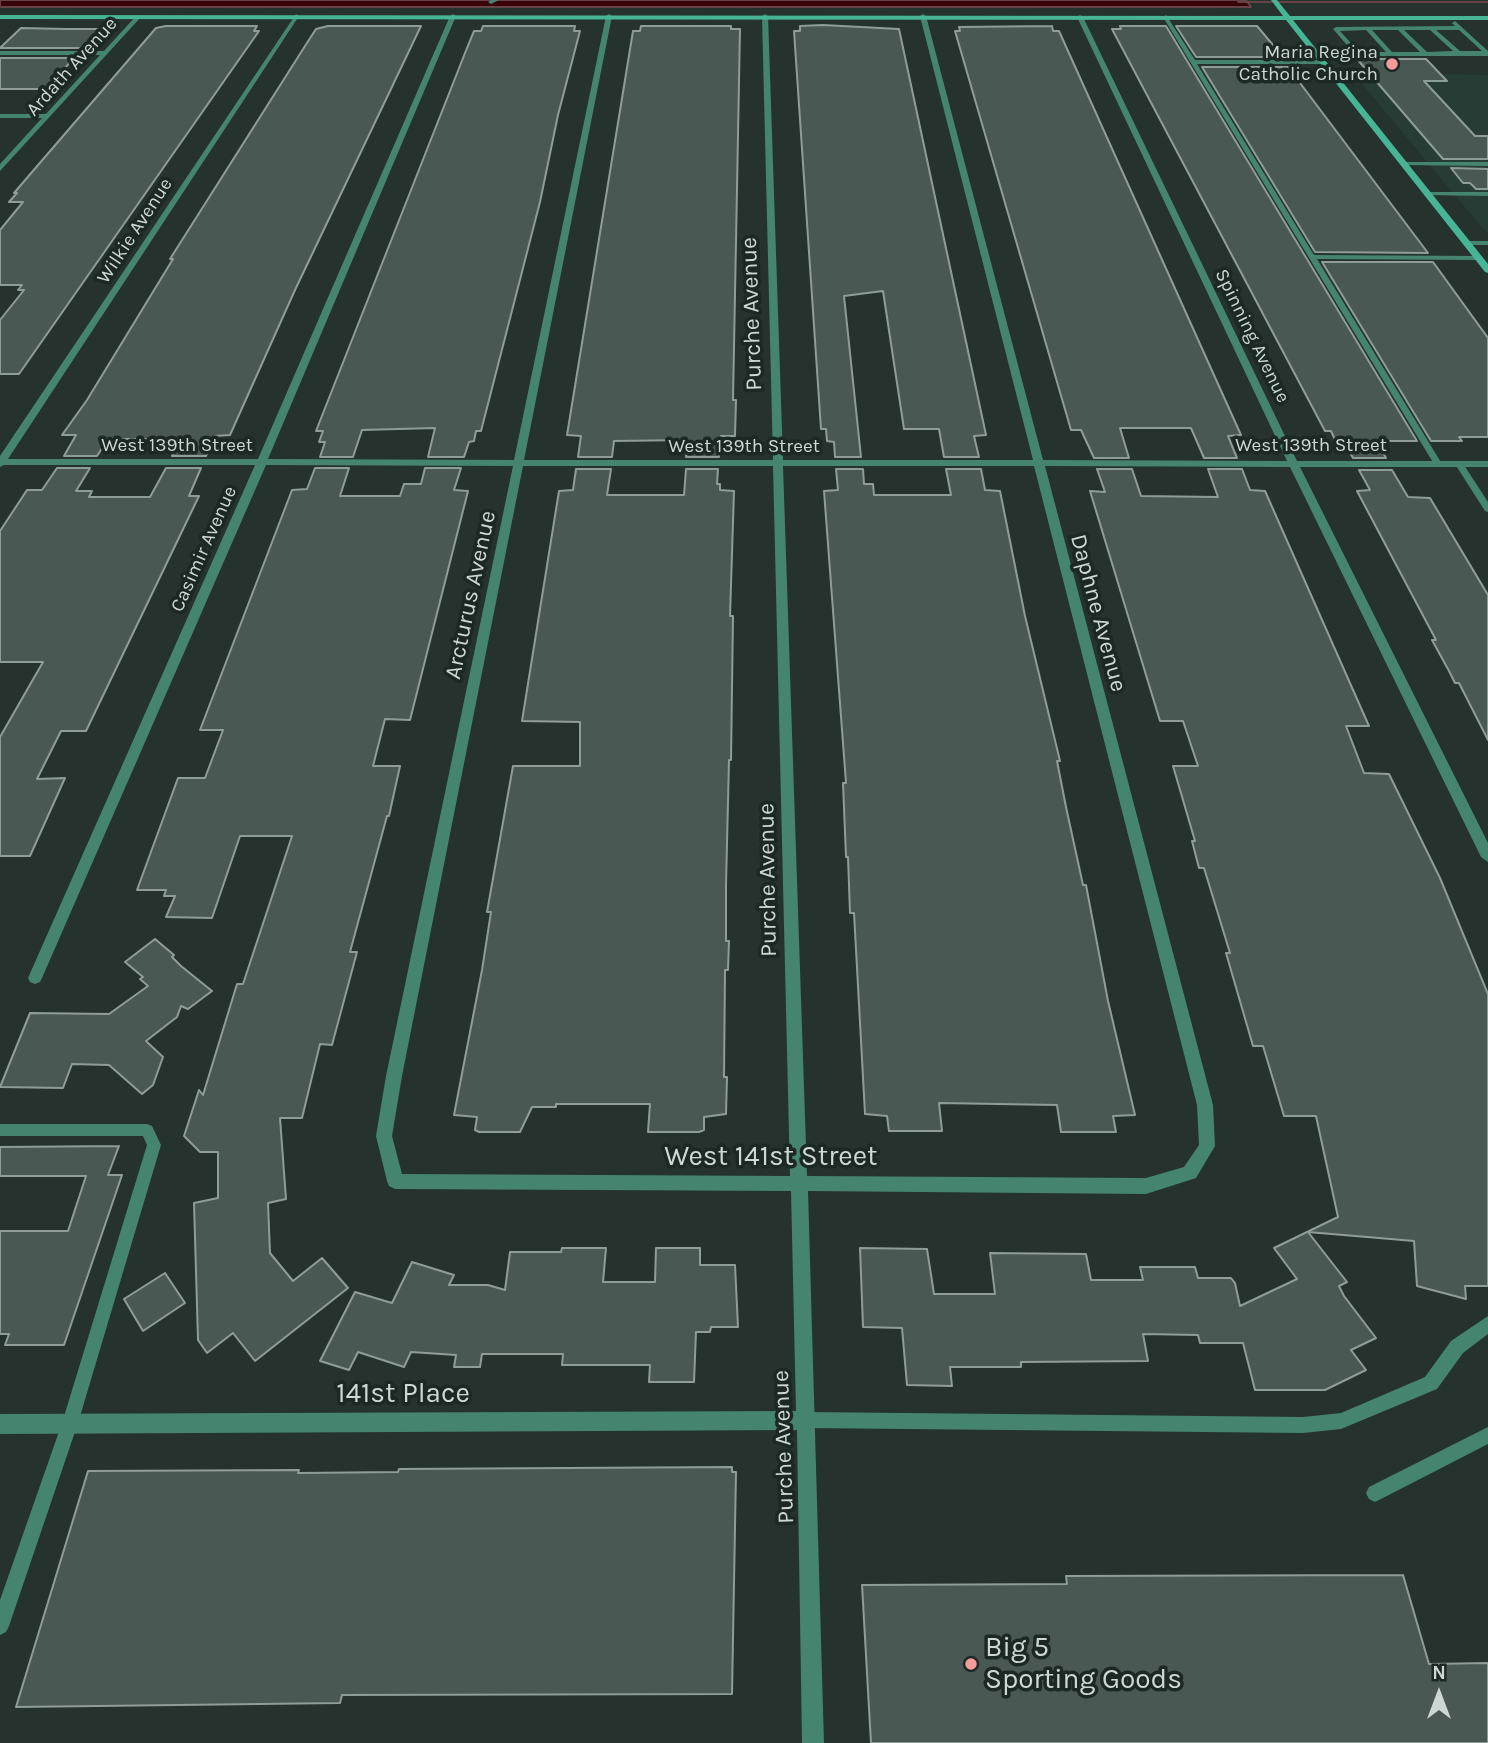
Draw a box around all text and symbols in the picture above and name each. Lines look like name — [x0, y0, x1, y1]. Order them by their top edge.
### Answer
street label: Ardath Avenue — [22, 13, 122, 121]
place label: Maria Regina Catholic Church — [1239, 42, 1378, 86]
marker: Maria Regina Catholic Church — [1384, 56, 1400, 72]
street label: Wilkie Avenue — [92, 174, 178, 288]
street label: Purche Avenue — [736, 237, 768, 391]
street label: Spinning Avenue — [1210, 265, 1294, 407]
street label: West 139th Street — [101, 435, 253, 457]
street label: West 139th Street — [1235, 435, 1387, 457]
street label: West 139th Street — [668, 436, 820, 458]
street label: Casimir Avenue — [166, 483, 242, 615]
street label: Arcturus Avenue — [440, 508, 502, 682]
street label: Daphne Avenue — [1064, 531, 1132, 695]
street label: Purche Avenue — [753, 803, 783, 957]
street label: West 141st Street — [664, 1140, 878, 1174]
street label: Purche Avenue — [768, 1370, 800, 1524]
street label: 141st Place — [336, 1377, 470, 1411]
place label: Big 5 Sporting Goods — [985, 1631, 1182, 1697]
marker: Big 5 Sporting Goods — [963, 1656, 979, 1672]
north arrow — [1404, 1659, 1474, 1729]
text: N — [1432, 1662, 1446, 1684]

